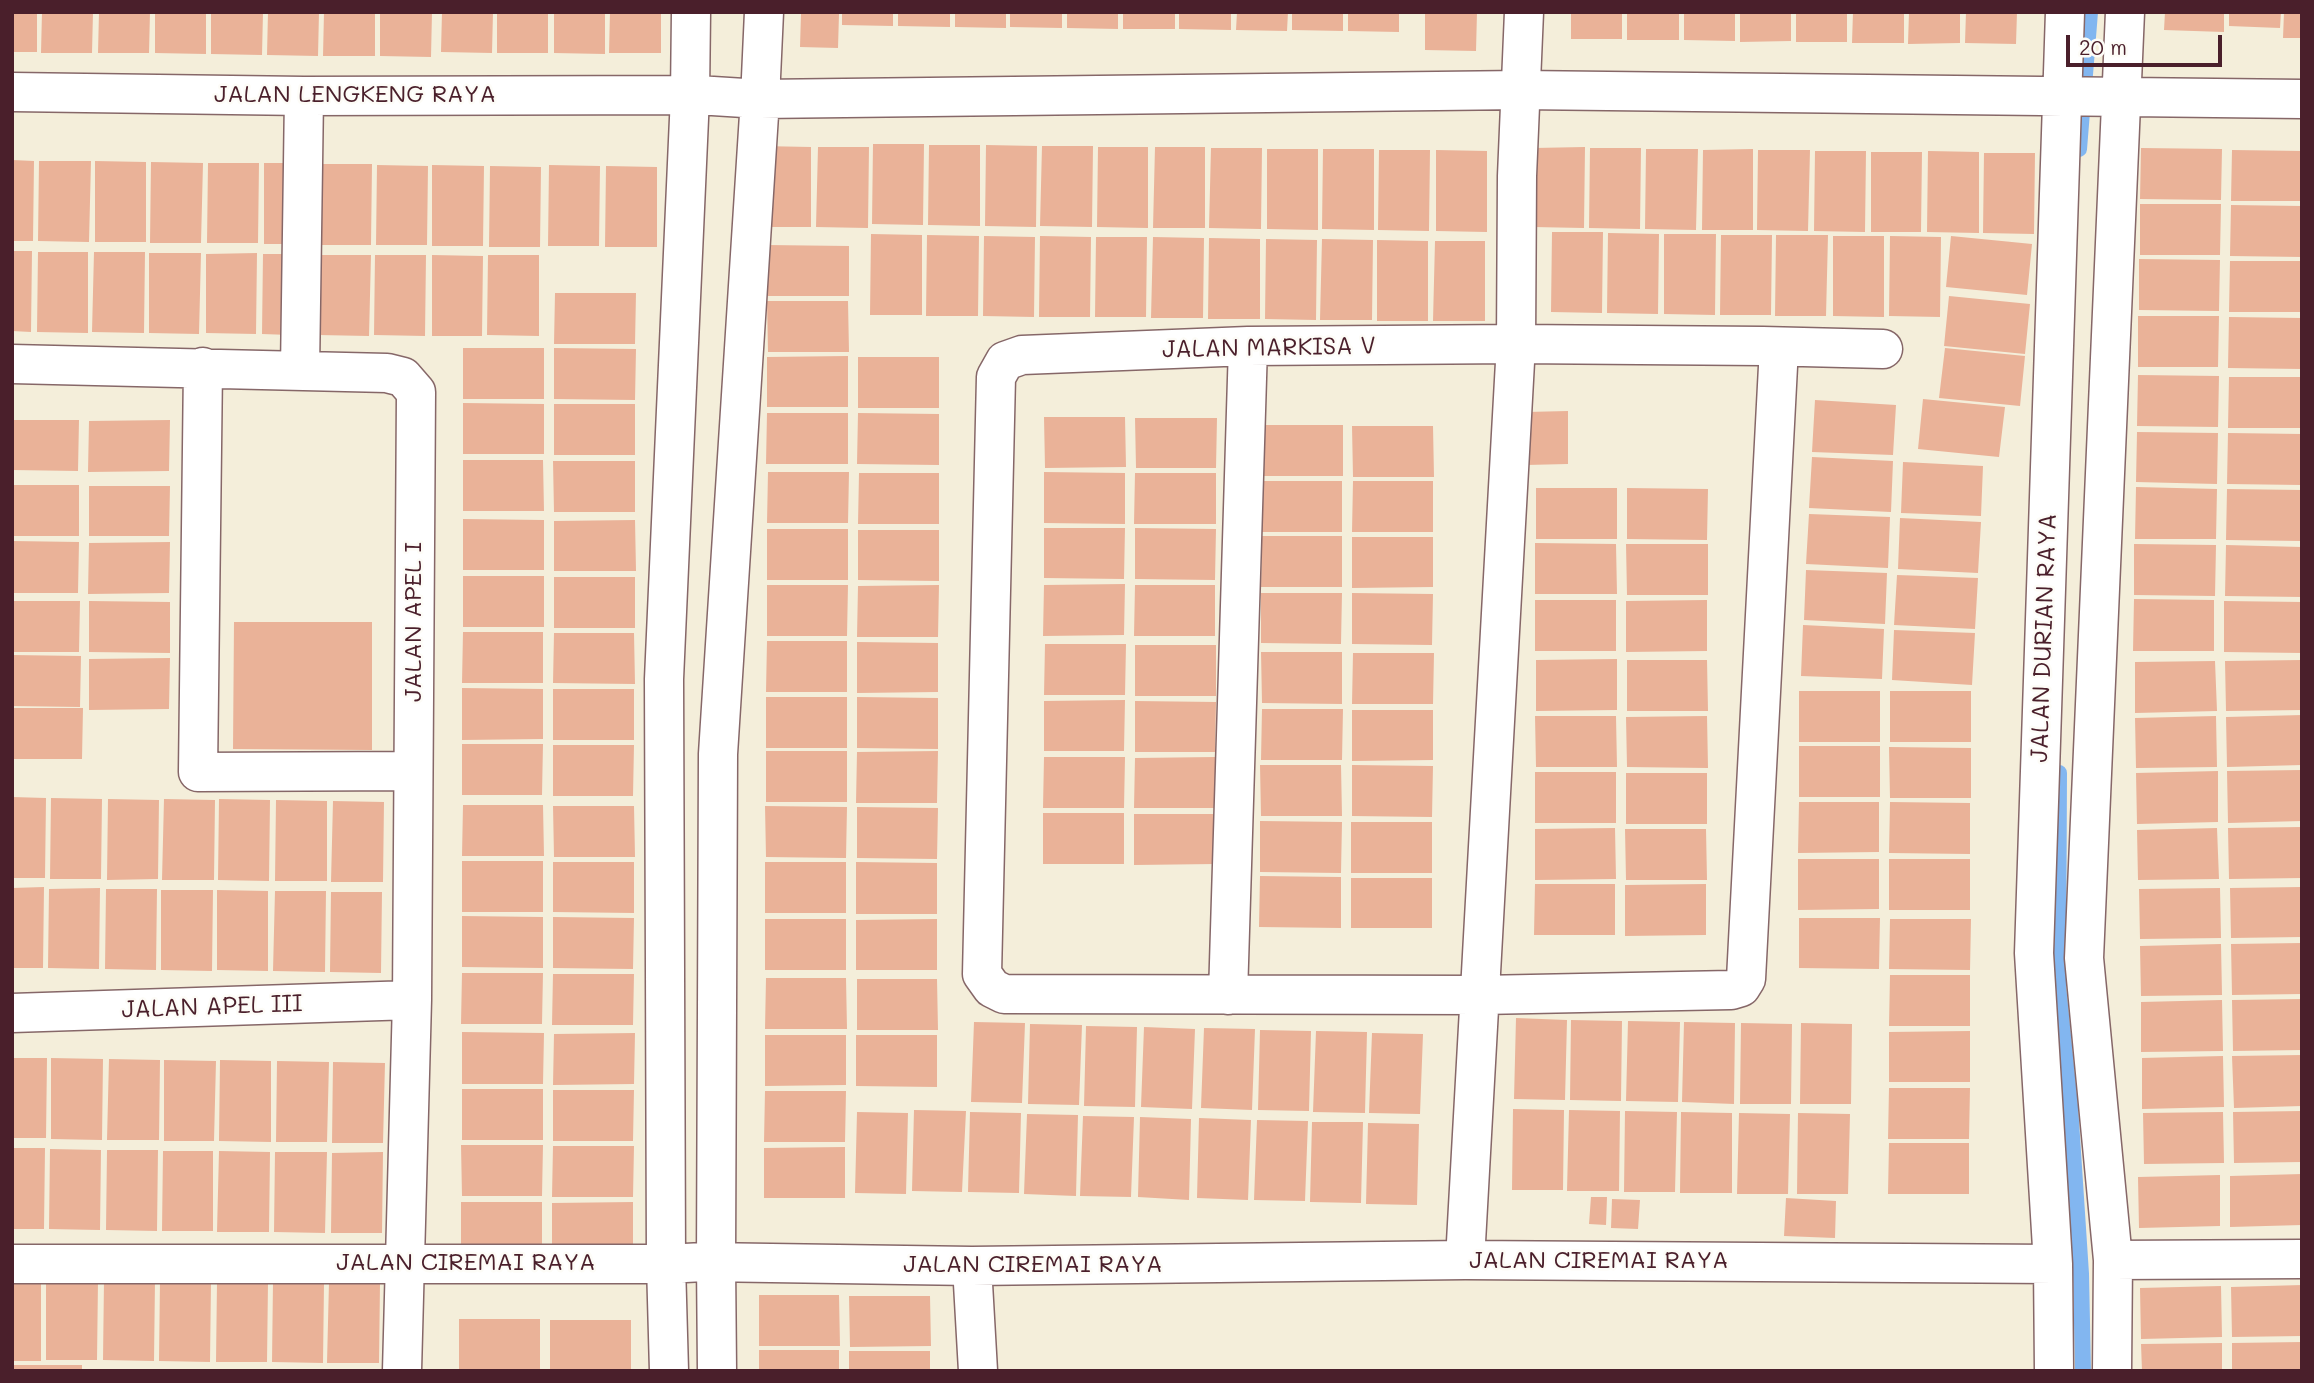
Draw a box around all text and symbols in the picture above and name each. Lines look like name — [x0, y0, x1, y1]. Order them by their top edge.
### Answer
scale bar — [2069, 21, 2225, 65]
text: 20 m — [2079, 33, 2127, 60]
street label: JALAN LENGKENG RAYA — [214, 81, 496, 109]
street label: JALAN MARKISA V — [1162, 332, 1376, 364]
street label: JALAN DURIAN RAYA — [2025, 513, 2063, 763]
street label: JALAN APEL I — [400, 542, 428, 702]
street label: JALAN APEL III — [121, 989, 303, 1025]
street label: JALAN CIREMAI RAYA — [1469, 1247, 1729, 1275]
street label: JALAN CIREMAI RAYA — [336, 1249, 596, 1277]
street label: JALAN CIREMAI RAYA — [903, 1251, 1163, 1279]

